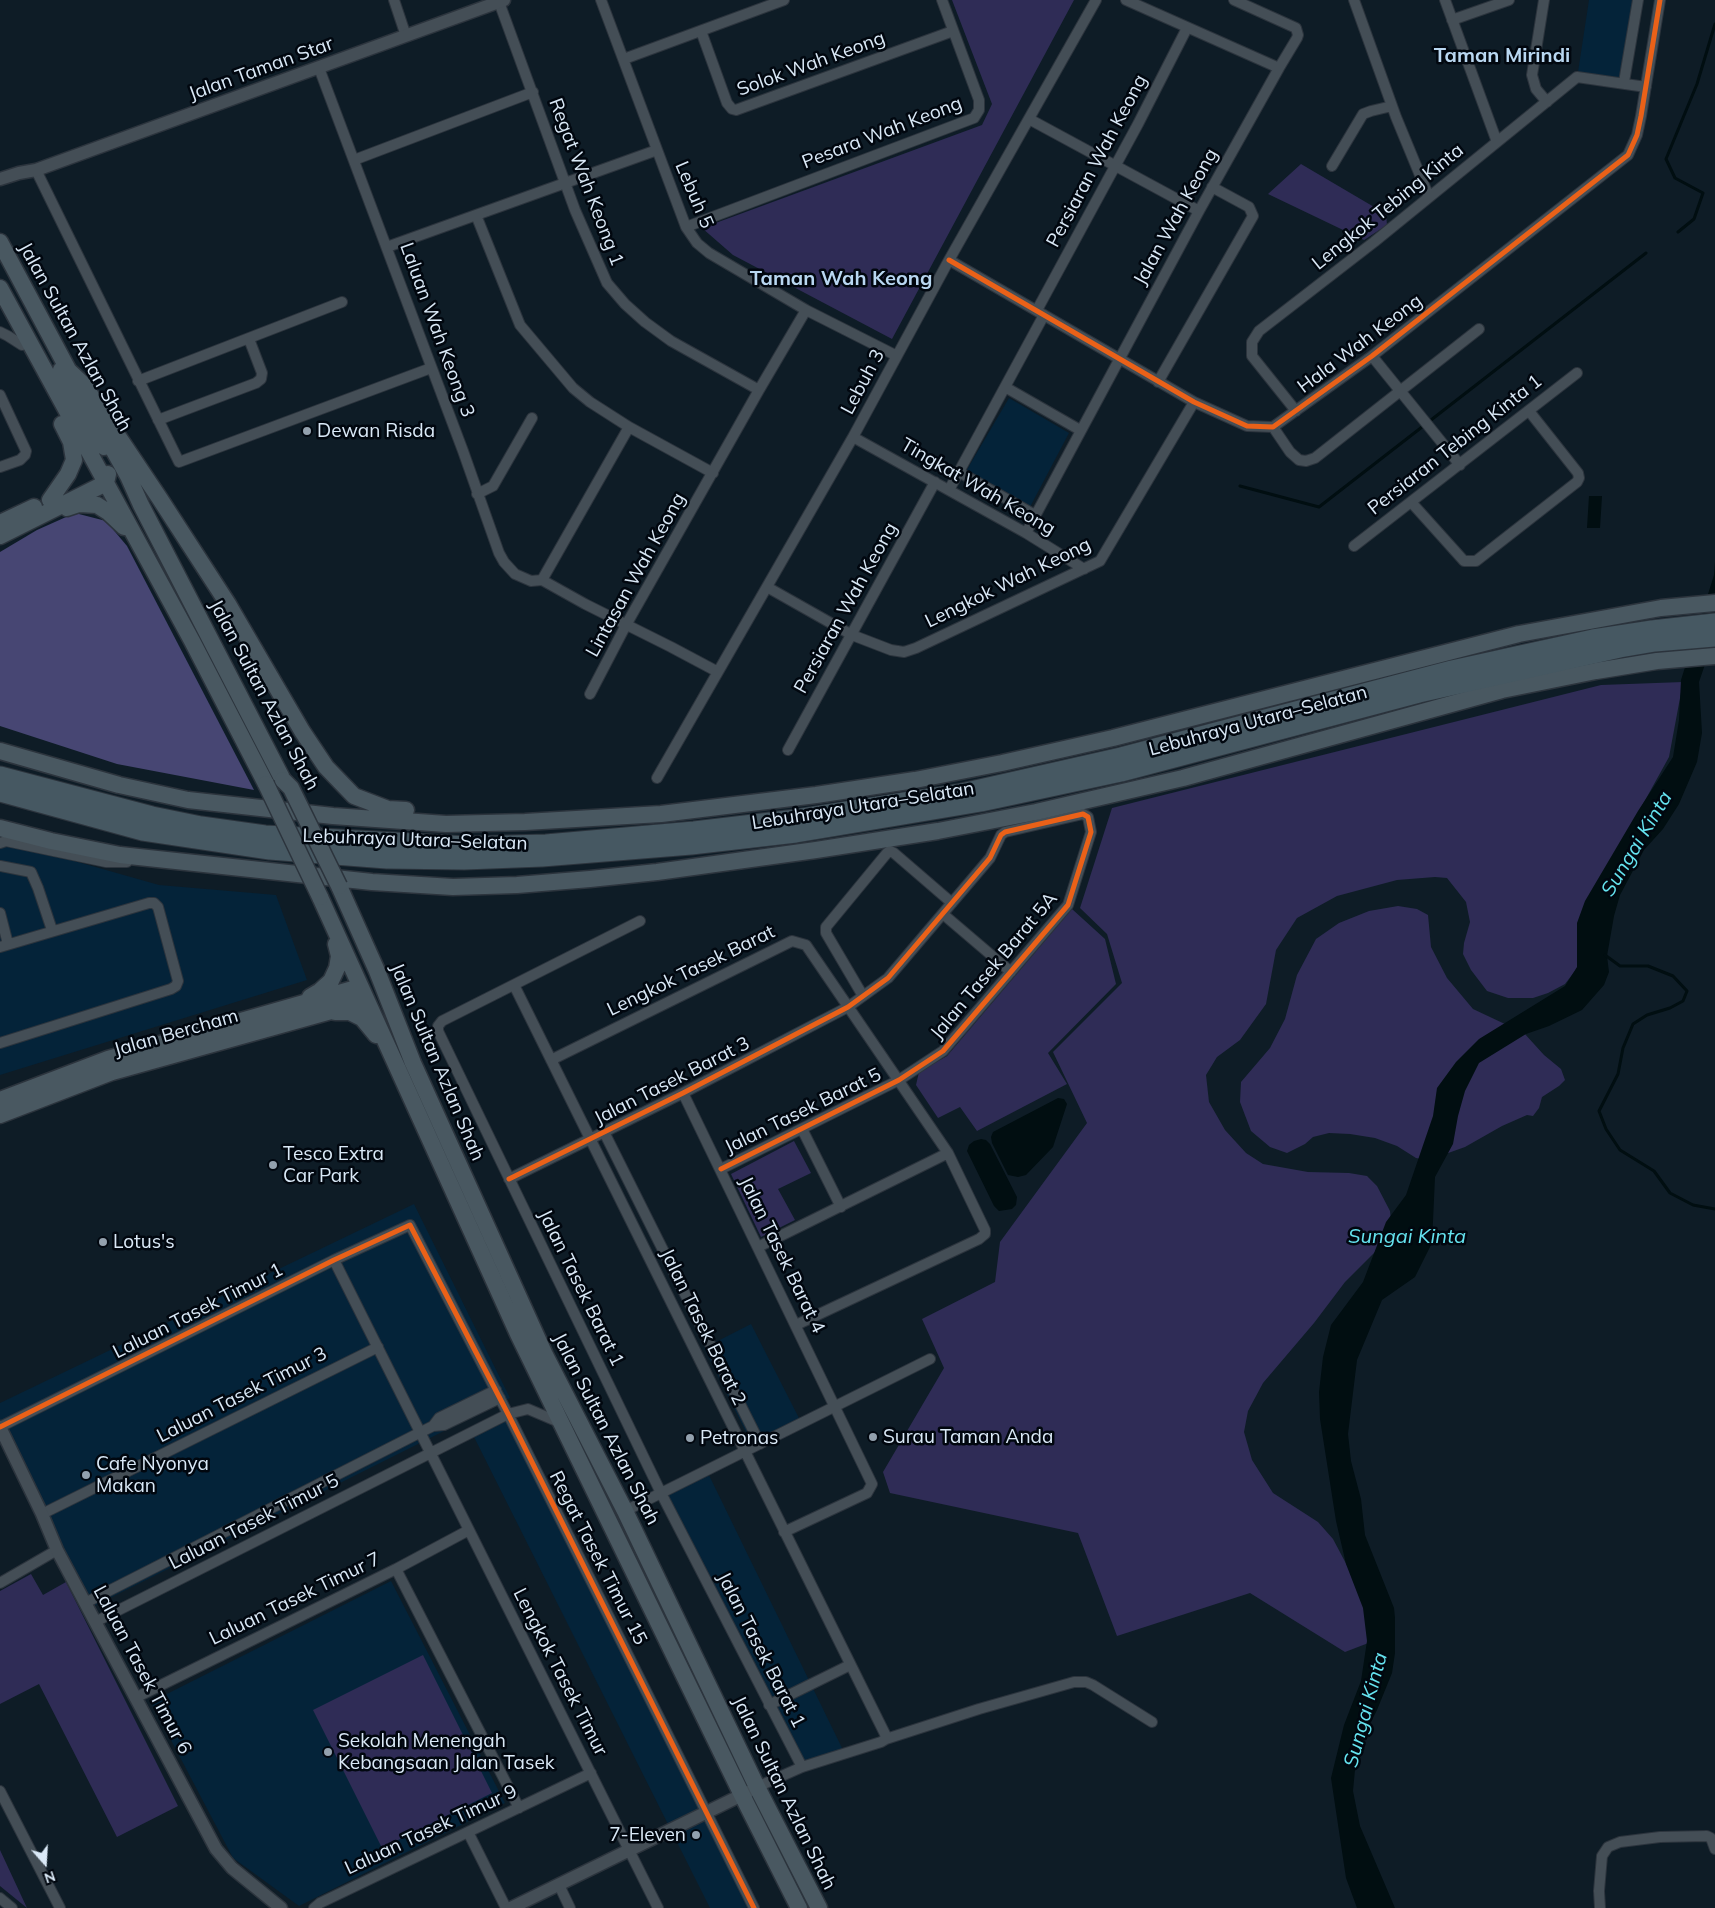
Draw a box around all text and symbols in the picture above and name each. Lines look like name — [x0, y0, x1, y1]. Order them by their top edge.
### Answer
street label: Solok Wah Keong — [734, 27, 888, 101]
street label: Jalan Taman Star — [186, 32, 336, 106]
district label: Taman Mirindi — [1434, 44, 1570, 68]
street label: Persiaran Wah Keong — [1042, 71, 1152, 251]
street label: Pesara Wah Keong — [799, 92, 965, 174]
street label: Regat Wah Keong 1 — [544, 95, 628, 269]
street label: Lengkok Tebing Kinta — [1308, 139, 1468, 275]
street label: Jalan Wah Keong — [1129, 145, 1223, 289]
street label: Lebuh 5 — [670, 158, 718, 232]
street label: Jalan Sultan Azlan Shah — [14, 239, 136, 435]
street label: Laluan Wah Keong 3 — [395, 240, 479, 420]
district label: Taman Wah Keong — [750, 267, 932, 291]
street label: Hala Wah Keong — [1293, 290, 1427, 398]
street label: Lebuh 3 — [836, 346, 890, 418]
street label: Persiaran Tebing Kinta 1 — [1363, 370, 1547, 520]
place label: Dewan Risda — [317, 420, 435, 442]
marker: Dewan Risda — [301, 425, 313, 437]
street label: Tingkat Wah Keong — [897, 434, 1059, 540]
street label: Lintasan Wah Keong — [581, 489, 691, 661]
street label: Persiaran Wah Keong — [790, 519, 902, 697]
street label: Lengkok Wah Keong — [921, 533, 1095, 633]
street label: Jalan Sultan Azlan Shah — [204, 596, 324, 794]
street label: Lebuhraya Utara–Selatan — [1146, 681, 1370, 761]
street label: Lebuhraya Utara–Selatan — [750, 777, 976, 835]
water label: Sungai Kinta — [1596, 787, 1678, 901]
street label: Lebuhraya Utara–Selatan — [302, 825, 528, 855]
street label: Jalan Tasek Barat 5A — [926, 888, 1062, 1044]
street label: Lengkok Tasek Barat — [604, 921, 778, 1021]
street label: Jalan Sultan Azlan Shah — [385, 960, 489, 1164]
street label: Jalan Bercham — [111, 1004, 241, 1062]
street label: Jalan Tasek Barat 3 — [591, 1032, 753, 1130]
street label: Jalan Tasek Barat 5 — [721, 1063, 885, 1159]
place label: Tesco Extra Car Park — [283, 1143, 384, 1187]
marker: Tesco Extra Car Park — [267, 1159, 279, 1171]
street label: Jalan Tasek Barat 4 — [734, 1173, 830, 1337]
street label: Jalan Tasek Barat 1 — [533, 1206, 629, 1370]
water label: Sungai Kinta — [1348, 1225, 1466, 1249]
place label: Lotus's — [113, 1231, 175, 1253]
marker: Lotus's — [97, 1236, 109, 1248]
street label: Jalan Tasek Barat 2 — [655, 1245, 751, 1409]
street label: Laluan Tasek Timur 1 — [109, 1258, 287, 1364]
street label: Jalan Sultan Azlan Shah — [548, 1329, 664, 1529]
street label: Laluan Tasek Timur 3 — [153, 1342, 331, 1448]
place label: Surau Taman Anda — [883, 1426, 1053, 1448]
place label: Petronas — [700, 1427, 779, 1449]
marker: Surau Taman Anda — [867, 1431, 879, 1443]
marker: Petronas — [684, 1432, 696, 1444]
place label: Cafe Nyonya Makan — [96, 1453, 209, 1497]
street label: Regat Tasek Timur 15 — [544, 1467, 652, 1649]
marker: Cafe Nyonya Makan — [80, 1469, 92, 1481]
street label: Laluan Tasek Timur 5 — [165, 1469, 343, 1575]
street label: Laluan Tasek Timur 7 — [206, 1548, 384, 1650]
street label: Jalan Tasek Barat 1 — [712, 1569, 810, 1731]
street label: Laluan Tasek Timur 6 — [88, 1582, 196, 1758]
street label: Lengkok Tasek Timur — [508, 1584, 612, 1760]
water label: Sungai Kinta — [1339, 1650, 1393, 1770]
street label: Jalan Sultan Azlan Shah — [727, 1693, 841, 1893]
place label: Sekolah Menengah Kebangsaan Jalan Tasek — [338, 1730, 555, 1774]
marker: Sekolah Menengah Kebangsaan Jalan Tasek — [322, 1746, 334, 1758]
street label: Laluan Tasek Timur 9 — [341, 1780, 521, 1880]
place label: 7-Eleven — [609, 1824, 686, 1846]
marker: 7-Eleven — [690, 1829, 702, 1841]
north arrow — [20, 1838, 70, 1888]
text: N — [42, 1867, 58, 1887]

